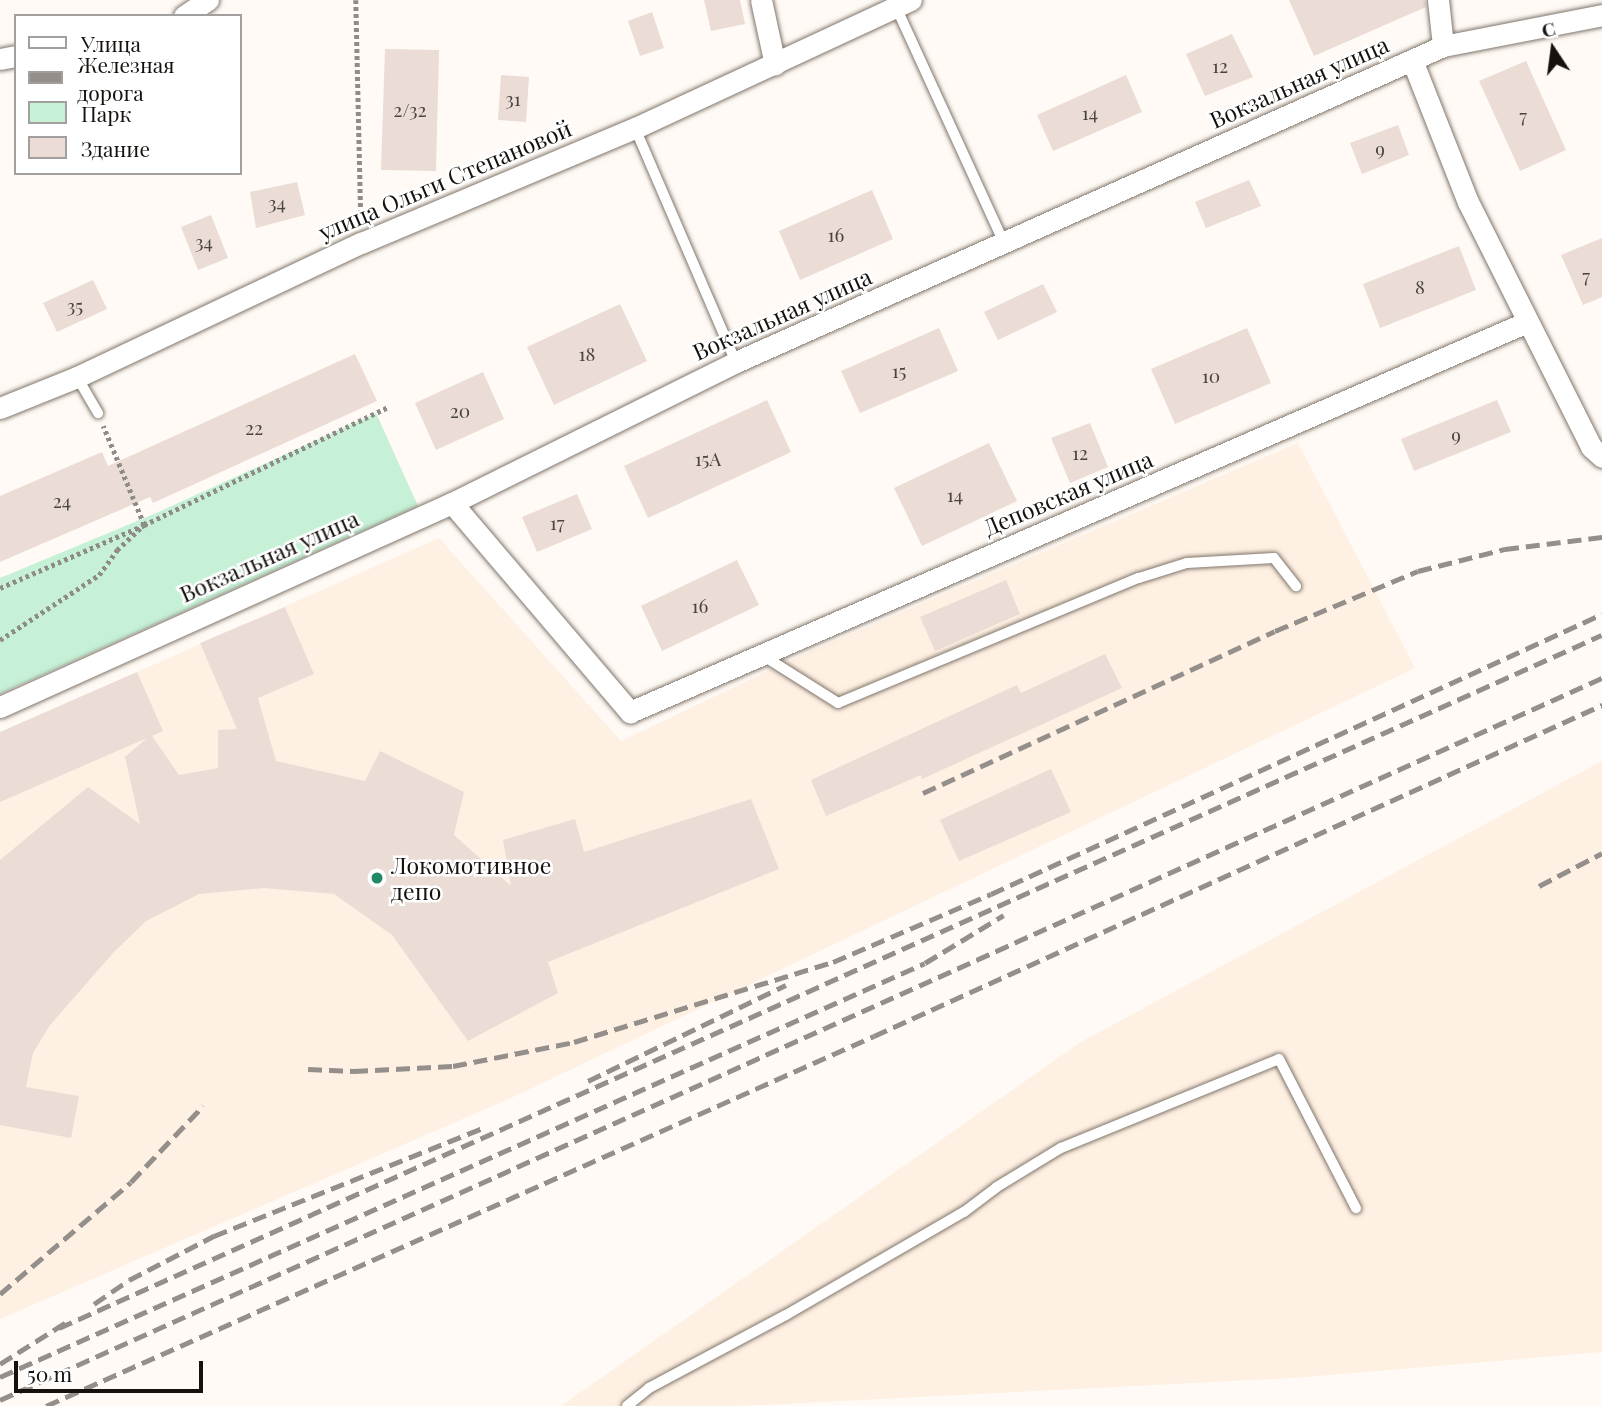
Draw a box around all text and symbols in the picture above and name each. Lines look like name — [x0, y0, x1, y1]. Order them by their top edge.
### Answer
legend — [14, 14, 242, 175]
north arrow — [1518, 14, 1588, 84]
text: С — [1539, 14, 1558, 43]
text: Улица — [81, 29, 141, 57]
street label: Вокзальная улица — [1205, 30, 1393, 134]
text: Железная дорога — [77, 50, 174, 106]
house number: 12 — [1212, 55, 1228, 77]
house number: 31 — [505, 88, 521, 110]
text: Парк — [81, 99, 131, 127]
house number: 2/32 — [393, 99, 427, 121]
house number: 14 — [1082, 102, 1098, 124]
house number: 7 — [1519, 105, 1527, 127]
street label: улица Ольги Степановой — [315, 114, 575, 246]
text: Здание — [81, 134, 150, 162]
house number: 9 — [1375, 138, 1385, 160]
house number: 34 — [268, 192, 286, 214]
house number: 16 — [828, 224, 844, 246]
house number: 34 — [195, 231, 213, 253]
street label: Вокзальная улица — [688, 262, 876, 366]
house number: 7 — [1582, 265, 1590, 287]
house number: 8 — [1415, 276, 1425, 298]
house number: 35 — [67, 295, 83, 317]
house number: 18 — [579, 343, 595, 365]
house number: 15 — [892, 360, 906, 382]
house number: 10 — [1202, 365, 1220, 387]
house number: 20 — [450, 400, 470, 422]
house number: 22 — [245, 417, 263, 439]
house number: 9 — [1451, 424, 1461, 446]
house number: 12 — [1072, 442, 1088, 464]
street label: Деповская улица — [979, 445, 1157, 541]
house number: 15А — [695, 448, 721, 470]
house number: 14 — [947, 484, 963, 506]
house number: 24 — [53, 490, 71, 512]
street label: Вокзальная улица — [175, 504, 363, 608]
house number: 17 — [550, 512, 564, 534]
house number: 16 — [692, 595, 708, 617]
place label: Локомотивное депо — [391, 851, 551, 905]
marker: Локомотивное депо — [369, 870, 385, 886]
scale bar — [18, 1346, 206, 1390]
text: 50 m — [27, 1359, 72, 1387]

